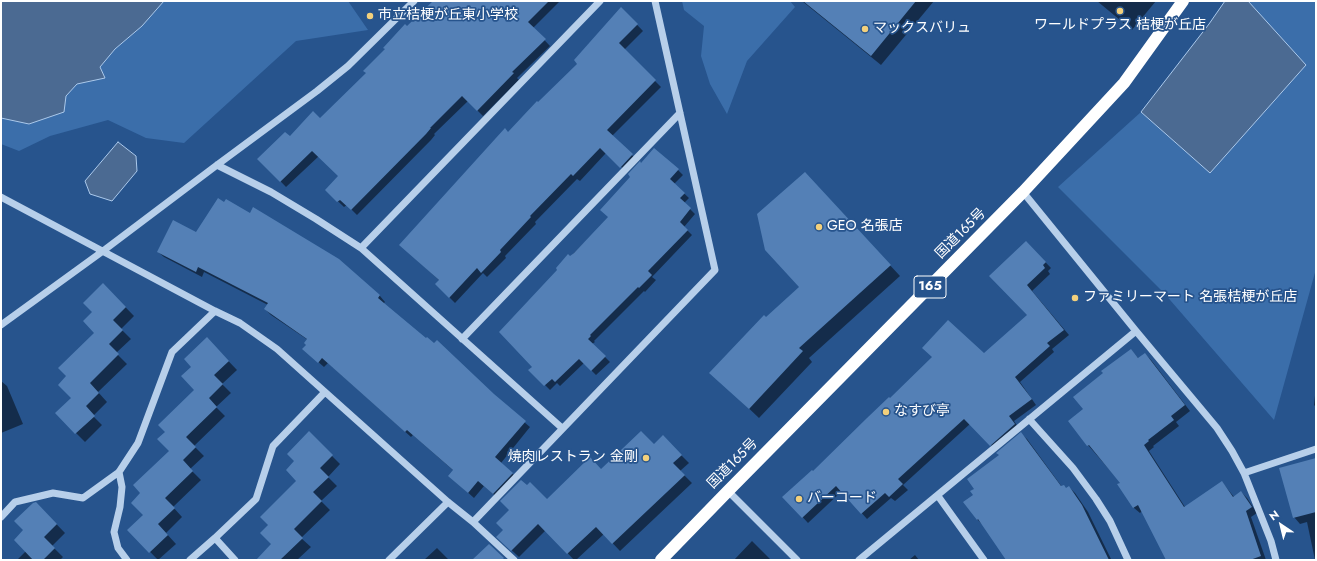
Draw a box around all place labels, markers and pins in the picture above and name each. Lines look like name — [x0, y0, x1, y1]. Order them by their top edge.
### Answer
marker: ワールドプラス 桔梗が丘店 — [1115, 6, 1125, 16]
place label: 市立桔梗が丘東小学校 — [378, 8, 518, 24]
marker: 市立桔梗が丘東小学校 — [365, 11, 375, 21]
place label: ワールドプラス 桔梗が丘店 — [1034, 18, 1206, 34]
place label: マックスバリュ — [873, 21, 971, 37]
marker: マックスバリュ — [860, 24, 870, 34]
place label: GEO 名張店 — [827, 219, 903, 235]
marker: GEO 名張店 — [814, 222, 824, 232]
place label: ファミリーマート 名張桔梗が丘店 — [1083, 290, 1297, 306]
marker: ファミリーマート 名張桔梗が丘店 — [1070, 293, 1080, 303]
place label: なすび亭 — [894, 404, 950, 420]
marker: なすび亭 — [881, 407, 891, 417]
place label: 焼肉レストラン 金剛 — [508, 450, 638, 466]
marker: 焼肉レストラン 金剛 — [641, 453, 651, 463]
place label: バーコード — [807, 491, 877, 507]
marker: バーコード — [794, 494, 804, 504]

